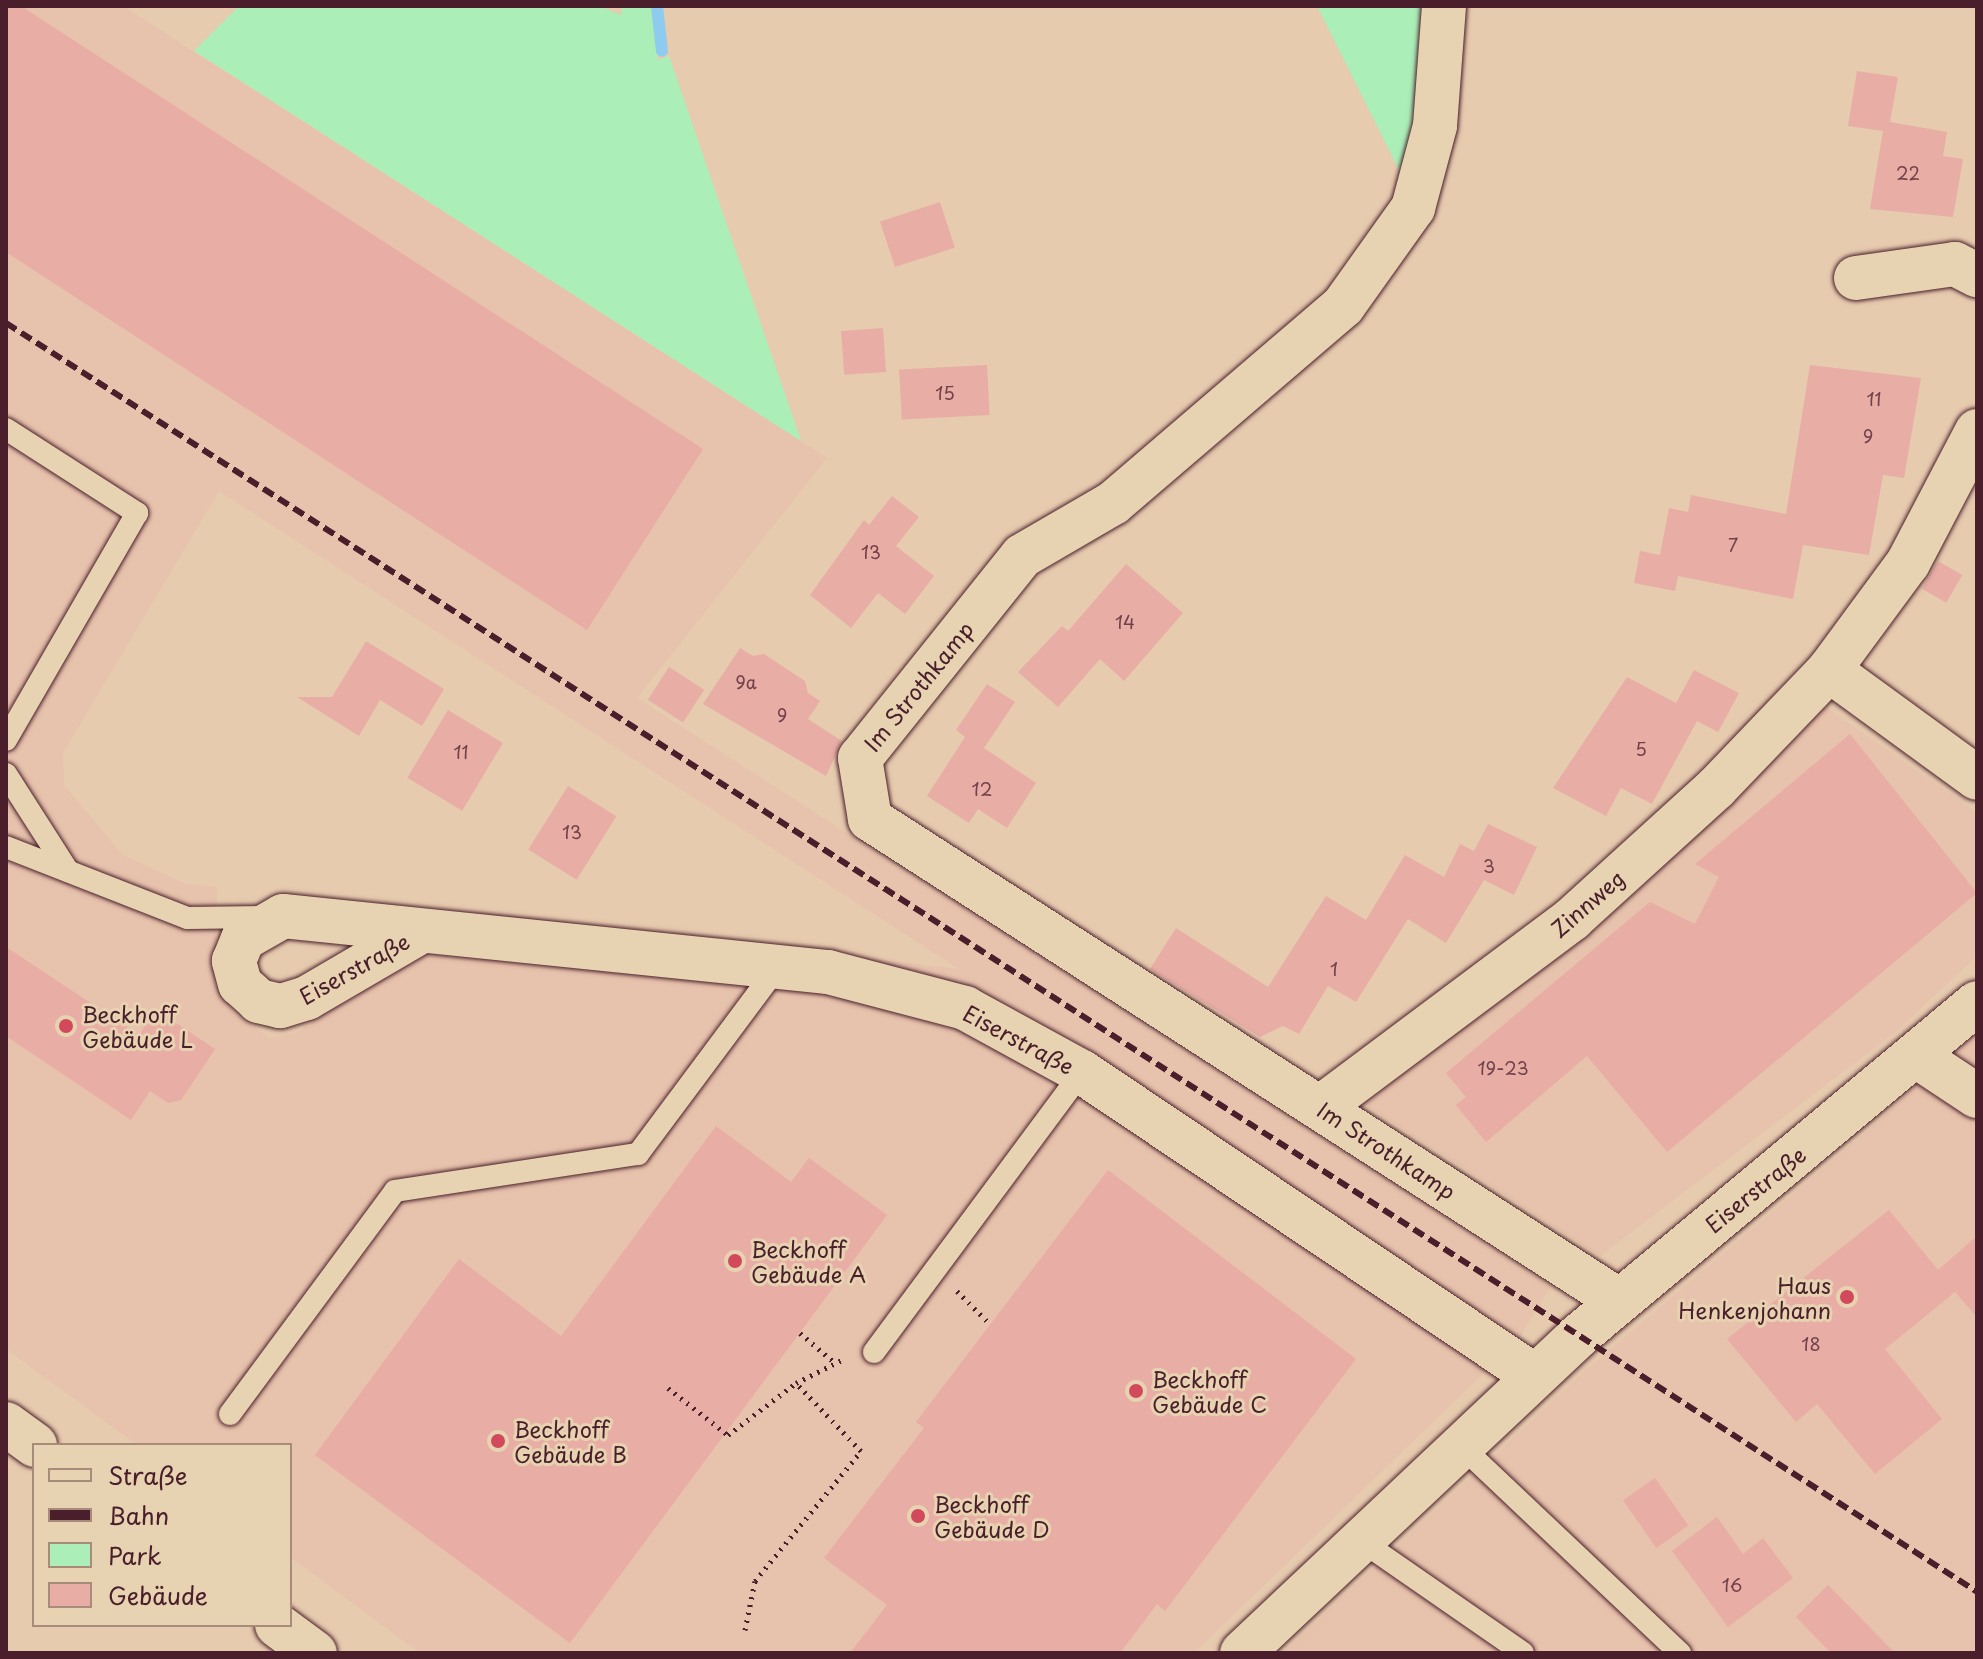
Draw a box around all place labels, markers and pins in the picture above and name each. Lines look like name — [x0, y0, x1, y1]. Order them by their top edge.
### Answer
place label: Beckhoff Gebäude L — [82, 1000, 194, 1052]
marker: Beckhoff Gebäude L — [57, 1017, 75, 1035]
place label: Beckhoff Gebäude A — [751, 1235, 867, 1286]
marker: Beckhoff Gebäude A — [726, 1252, 744, 1270]
place label: Haus Henkenjohann — [1678, 1271, 1831, 1322]
marker: Haus Henkenjohann — [1838, 1288, 1856, 1306]
place label: Beckhoff Gebäude C — [1152, 1365, 1268, 1416]
marker: Beckhoff Gebäude C — [1127, 1382, 1145, 1400]
place label: Beckhoff Gebäude B — [514, 1415, 627, 1466]
marker: Beckhoff Gebäude B — [489, 1432, 507, 1450]
place label: Beckhoff Gebäude D — [934, 1490, 1050, 1542]
marker: Beckhoff Gebäude D — [909, 1507, 927, 1525]

